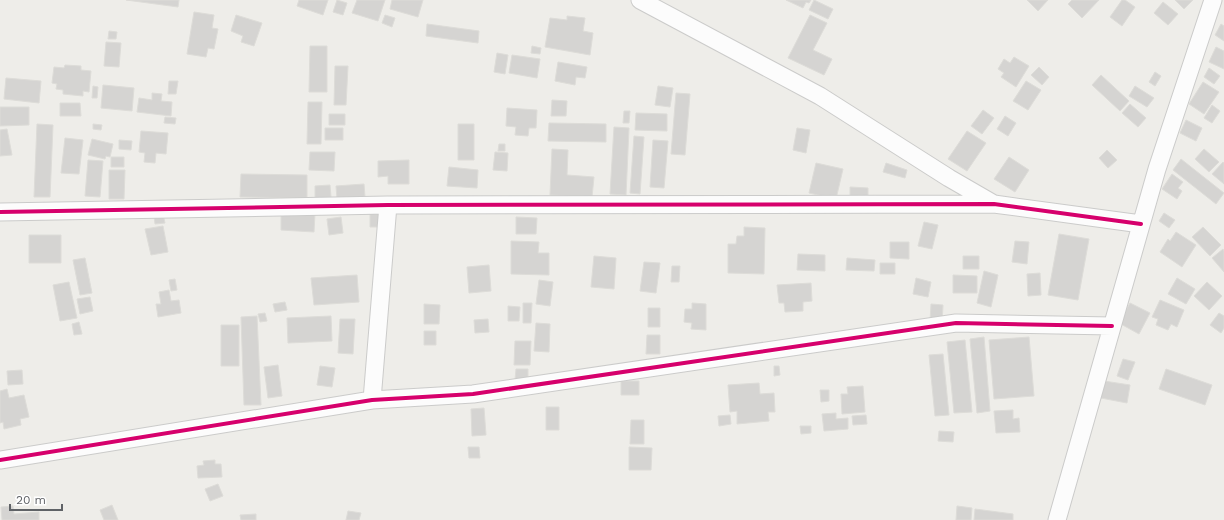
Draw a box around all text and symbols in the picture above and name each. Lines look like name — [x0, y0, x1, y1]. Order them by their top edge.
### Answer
scale bar — [10, 486, 62, 512]
text: 20 m — [16, 493, 46, 507]

